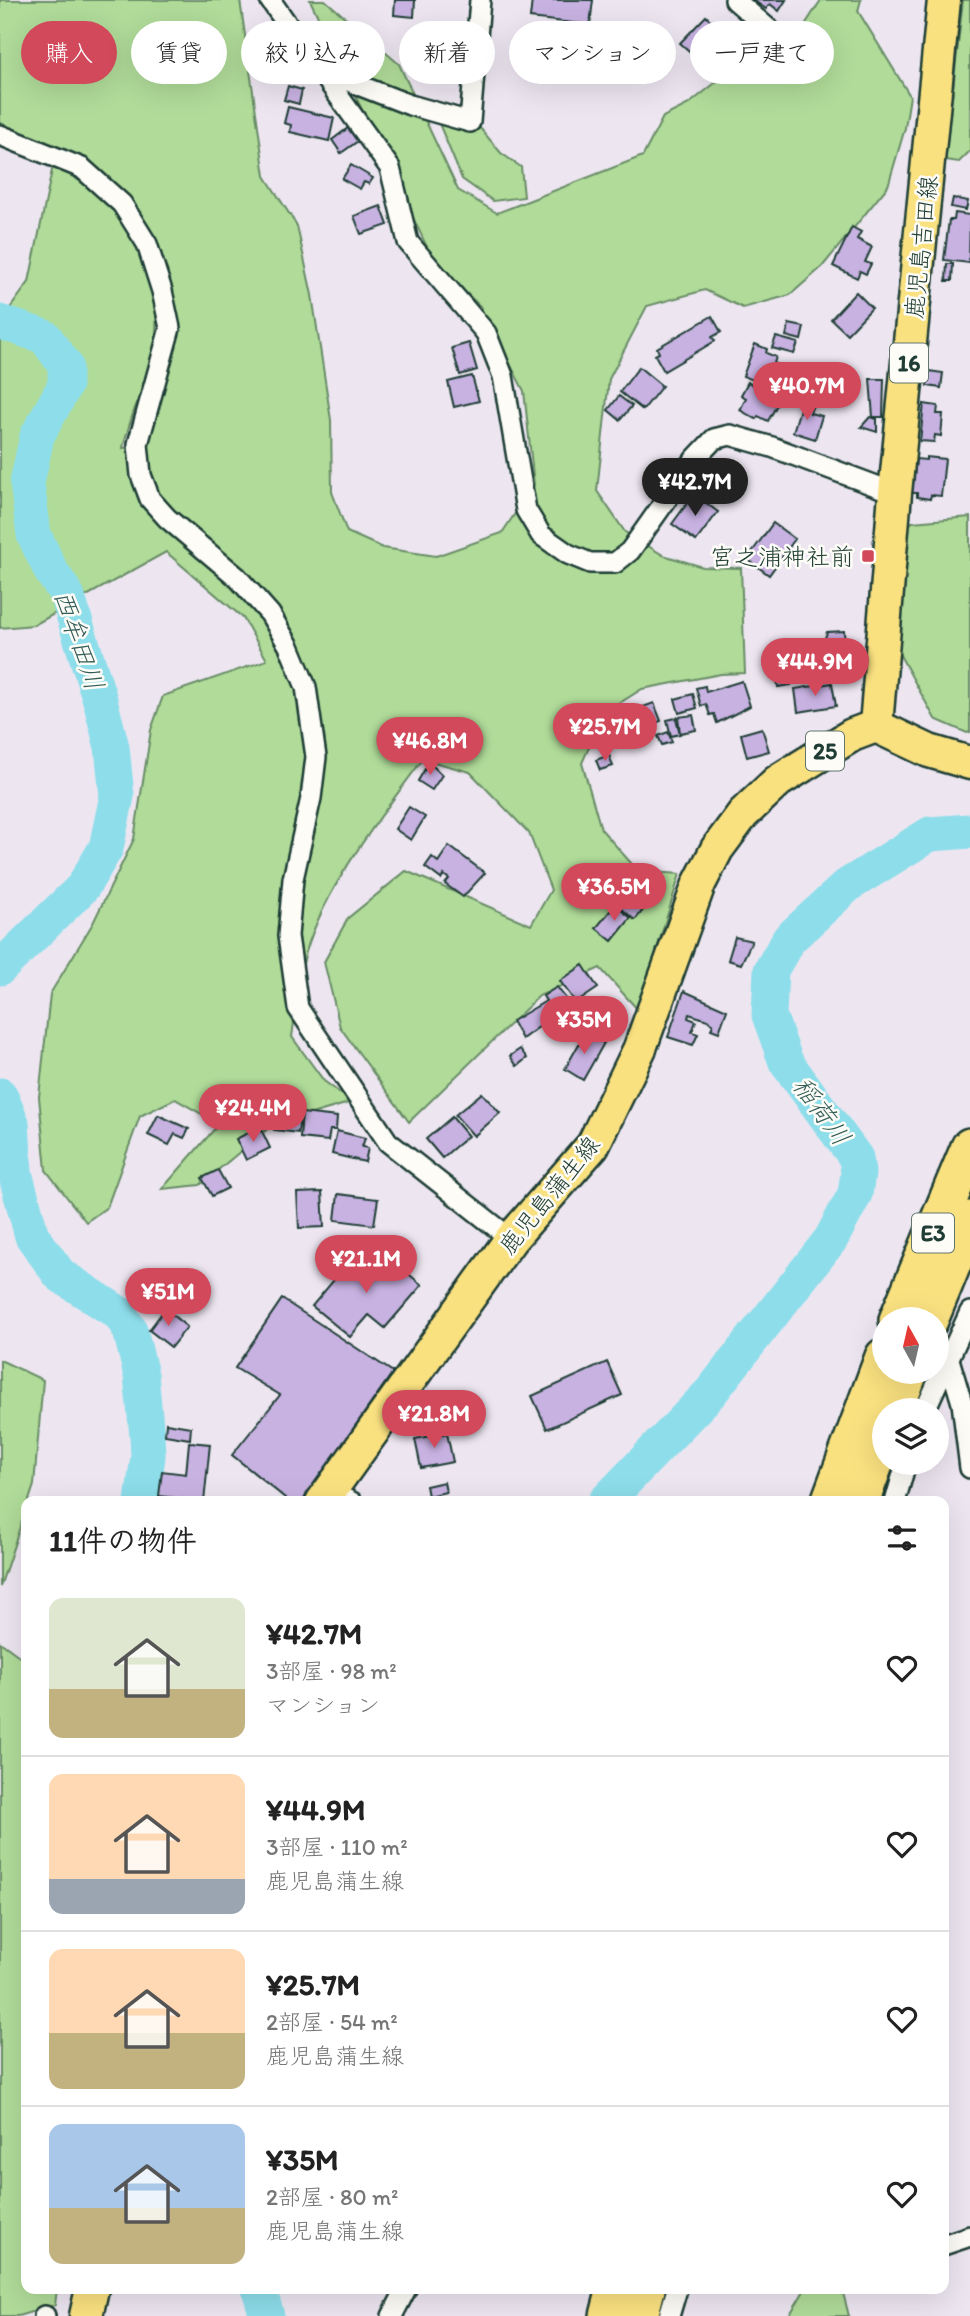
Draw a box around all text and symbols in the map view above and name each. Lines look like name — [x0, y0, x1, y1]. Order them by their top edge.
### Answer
chip: 購入 — [21, 21, 117, 84]
chip: 賃貸 — [131, 21, 227, 84]
chip: 絞り込み — [241, 21, 385, 84]
chip: 新着 — [399, 21, 495, 84]
chip: マンション — [509, 21, 676, 84]
chip: 一戸建て — [690, 21, 834, 84]
street label: 鹿児島吉田線 — [899, 174, 943, 320]
road number: 16 — [890, 344, 928, 382]
pin: ¥40.7M — [750, 362, 864, 422]
text: ¥40.7M — [769, 371, 845, 399]
pin: ¥42.7M — [638, 458, 752, 518]
text: ¥42.7M — [658, 467, 732, 495]
place label: 宮之浦神社前 — [710, 542, 854, 571]
marker: 宮之浦神社前 — [860, 548, 876, 564]
water label: 西牟田川 — [47, 586, 111, 694]
pin: ¥44.9M — [758, 638, 872, 698]
text: ¥44.9M — [777, 647, 853, 675]
pin: ¥25.7M — [548, 704, 662, 763]
text: ¥25.7M — [569, 712, 641, 740]
pin: ¥46.8M — [373, 718, 487, 777]
text: ¥46.8M — [392, 726, 468, 754]
road number: 25 — [806, 732, 844, 771]
pin: ¥36.5M — [557, 864, 671, 923]
text: ¥36.5M — [577, 872, 651, 900]
pin: ¥35M — [543, 996, 625, 1056]
text: ¥35M — [556, 1005, 612, 1033]
water label: 稲荷川 — [786, 1070, 858, 1152]
pin: ¥24.4M — [196, 1084, 310, 1144]
text: ¥24.4M — [215, 1093, 291, 1121]
street label: 鹿児島蒲生線 — [492, 1130, 606, 1260]
road number: E3 — [912, 1214, 954, 1252]
pin: ¥21.1M — [309, 1236, 423, 1295]
text: ¥21.1M — [331, 1244, 401, 1272]
pin: ¥51M — [127, 1268, 209, 1328]
text: ¥51M — [141, 1277, 195, 1305]
north arrow — [872, 1307, 948, 1384]
map controls — [872, 1307, 949, 1475]
pin: ¥21.8M — [377, 1390, 491, 1450]
button: layers — [872, 1398, 949, 1475]
text: ¥21.8M — [398, 1399, 470, 1427]
icon: filters — [883, 1519, 921, 1557]
text: 11件の物件 — [49, 1522, 197, 1559]
text: ¥42.7M — [266, 1615, 362, 1652]
icon: home — [105, 1626, 189, 1710]
icon: heart — [883, 1649, 921, 1687]
text: 3部屋 · 98 m² — [266, 1657, 397, 1685]
text: マンション — [266, 1691, 380, 1719]
text: ¥44.9M — [266, 1791, 366, 1828]
icon: home — [105, 1802, 189, 1886]
icon: heart — [883, 1825, 921, 1863]
text: 3部屋 · 110 m² — [266, 1833, 408, 1861]
text: 鹿児島蒲生線 — [266, 1867, 404, 1895]
text: ¥25.7M — [266, 1966, 360, 2003]
icon: home — [105, 1977, 189, 2061]
icon: heart — [883, 2000, 921, 2038]
text: 2部屋 · 54 m² — [266, 2008, 398, 2036]
text: 鹿児島蒲生線 — [266, 2042, 404, 2070]
text: ¥35M — [266, 2141, 338, 2178]
icon: home — [105, 2152, 189, 2236]
icon: heart — [883, 2175, 921, 2213]
text: 2部屋 · 80 m² — [266, 2183, 398, 2211]
text: 鹿児島蒲生線 — [266, 2217, 404, 2245]

